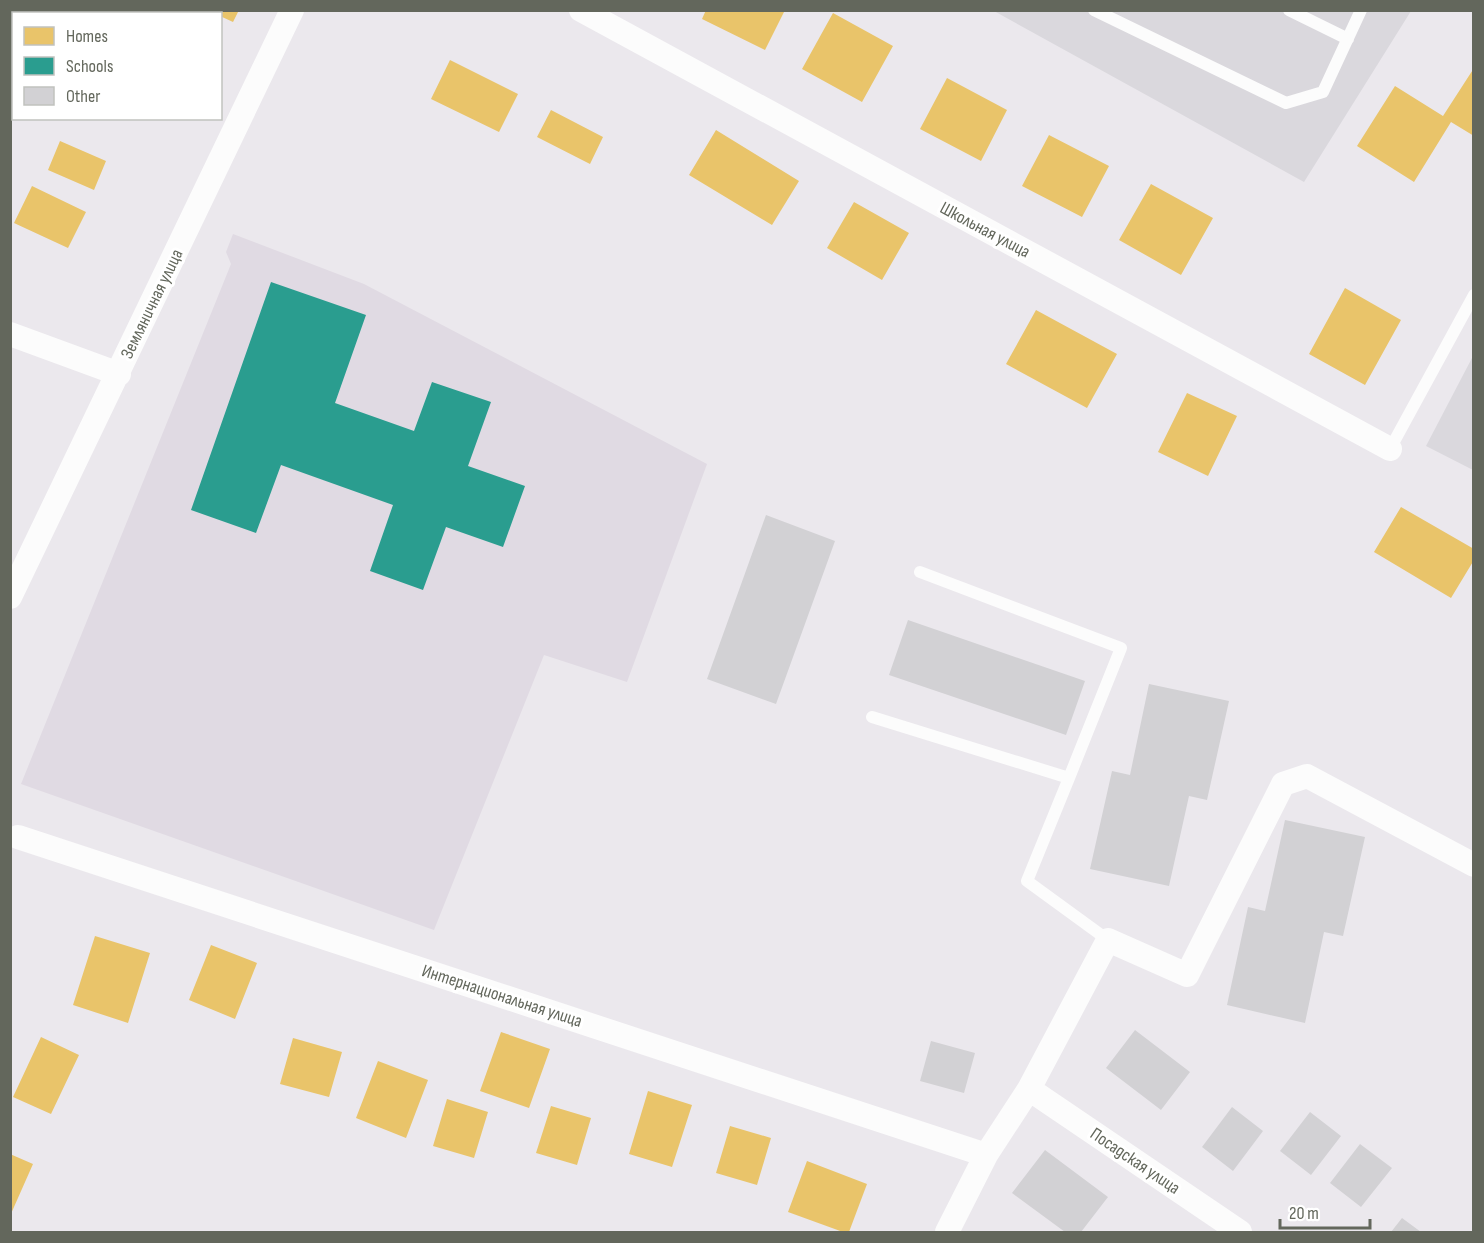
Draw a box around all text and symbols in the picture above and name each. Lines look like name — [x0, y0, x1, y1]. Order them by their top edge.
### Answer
legend — [12, 12, 222, 120]
text: Homes — [66, 26, 108, 47]
text: Schools — [66, 56, 113, 77]
text: Other — [66, 86, 100, 107]
street label: Школьная улица — [936, 197, 1034, 263]
street label: Земляничная улица — [116, 246, 188, 362]
street label: Интернациональная улица — [419, 960, 585, 1032]
street label: Посадская улица — [1086, 1123, 1184, 1199]
scale bar — [1280, 1192, 1370, 1230]
text: 20 m — [1289, 1203, 1319, 1224]

